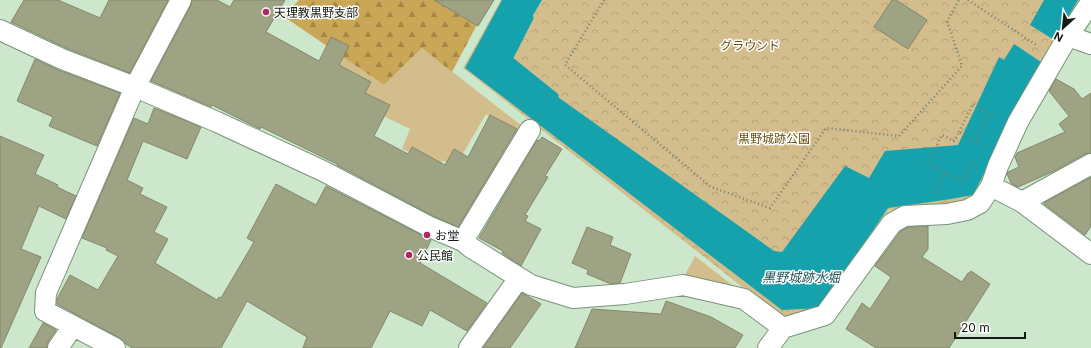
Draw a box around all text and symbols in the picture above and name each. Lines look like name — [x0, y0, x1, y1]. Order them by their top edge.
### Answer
place label: 天理教黒野支部 — [274, 5, 358, 20]
marker: 天理教黒野支部 — [261, 7, 271, 17]
north arrow — [1043, 8, 1083, 48]
text: N — [1052, 29, 1065, 45]
park label: グラウンド — [720, 38, 780, 53]
park label: 黒野城跡公園 — [738, 131, 810, 146]
place label: お堂 — [435, 228, 459, 243]
marker: お堂 — [422, 230, 432, 240]
place label: 公民館 — [417, 248, 453, 263]
marker: 公民館 — [404, 250, 414, 260]
water label: 黒野城跡水堀 — [762, 269, 842, 285]
scale bar — [955, 314, 1025, 340]
text: 20 m — [961, 320, 990, 335]

